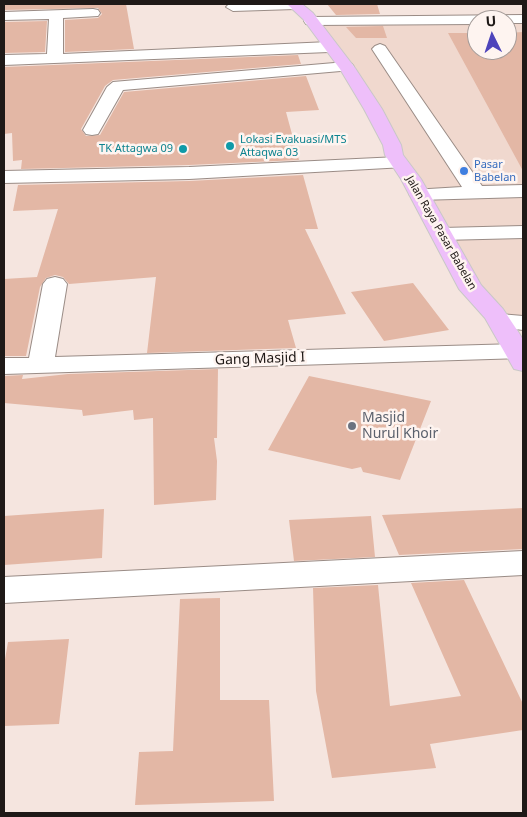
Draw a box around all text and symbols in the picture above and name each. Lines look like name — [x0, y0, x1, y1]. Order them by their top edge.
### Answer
north arrow — [467, 10, 517, 60]
text: U — [485, 11, 497, 30]
place label: Lokasi Evakuasi/MTS Attaqwa 03 — [240, 133, 346, 159]
marker: Lokasi Evakuasi/MTS Attaqwa 03 — [224, 140, 236, 152]
place label: TK Attagwa 09 — [99, 142, 173, 156]
marker: TK Attagwa 09 — [177, 143, 189, 155]
place label: Pasar Babelan — [474, 158, 516, 184]
marker: Pasar Babelan — [458, 165, 470, 177]
street label: Jalan Raya Pasar Babelan — [403, 174, 479, 292]
street label: Gang Masjid I — [215, 349, 305, 369]
place label: Masjid Nurul Khoir — [362, 410, 438, 442]
marker: Masjid Nurul Khoir — [346, 420, 358, 432]

